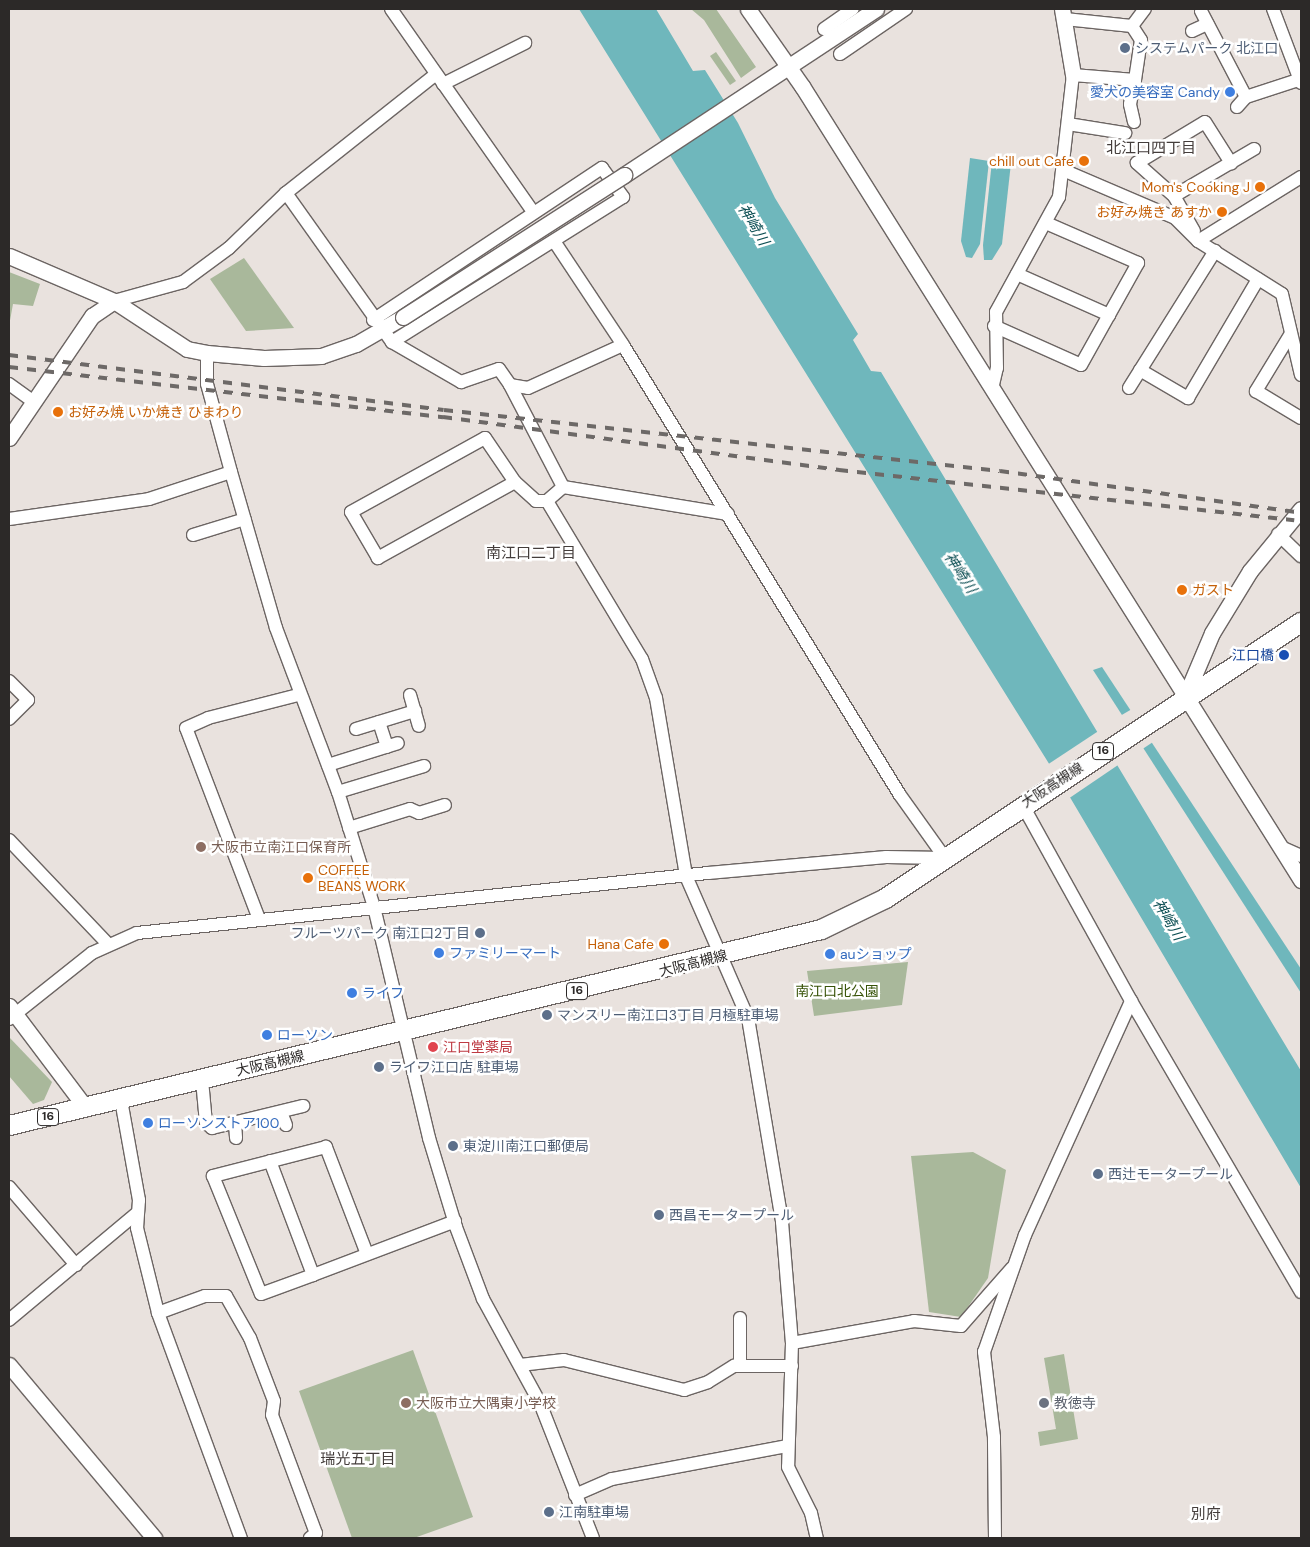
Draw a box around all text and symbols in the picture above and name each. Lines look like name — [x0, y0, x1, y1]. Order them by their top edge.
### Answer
place label: システムパーク 北江口 — [1135, 40, 1279, 56]
marker: システムパーク 北江口 — [1119, 42, 1131, 54]
place label: 愛犬の美容室 Candy — [1090, 84, 1220, 100]
marker: 愛犬の美容室 Candy — [1224, 86, 1236, 98]
district label: 北江口四丁目 — [1106, 140, 1196, 158]
place label: chill out Cafe — [989, 153, 1074, 169]
marker: chill out Cafe — [1078, 155, 1090, 167]
place label: Mom's Cooking J — [1142, 179, 1250, 195]
marker: Mom's Cooking J — [1254, 181, 1266, 193]
water label: 神崎川 — [734, 201, 772, 249]
place label: お好み焼き あすか — [1096, 204, 1212, 220]
marker: お好み焼き あすか — [1216, 206, 1228, 218]
place label: お好み焼 いか焼き ひまわり — [68, 404, 243, 420]
marker: お好み焼 いか焼き ひまわり — [52, 406, 64, 418]
district label: 南江口二丁目 — [486, 545, 576, 563]
water label: 神崎川 — [940, 549, 980, 597]
place label: ガスト — [1192, 582, 1234, 598]
marker: ガスト — [1176, 584, 1188, 596]
place label: 江口橋 — [1232, 647, 1274, 663]
marker: 江口橋 — [1278, 649, 1290, 661]
road number: 16 — [1092, 741, 1114, 760]
street label: 大阪高槻線 — [1018, 759, 1086, 811]
place label: 大阪市立南江口保育所 — [211, 839, 351, 855]
marker: 大阪市立南江口保育所 — [195, 841, 207, 853]
place label: COFFEE BEANS WORK — [318, 862, 406, 894]
marker: COFFEE BEANS WORK — [302, 872, 314, 884]
water label: 神崎川 — [1149, 896, 1187, 944]
place label: フルーツパーク 南江口2丁目 — [290, 925, 470, 941]
marker: フルーツパーク 南江口2丁目 — [474, 927, 486, 939]
place label: Hana Cafe — [587, 936, 654, 952]
marker: Hana Cafe — [658, 938, 670, 950]
place label: ファミリーマート — [449, 945, 561, 961]
street label: 大阪高槻線 — [657, 946, 729, 980]
place label: auショップ — [840, 946, 912, 962]
marker: ファミリーマート — [433, 947, 445, 959]
marker: auショップ — [824, 948, 836, 960]
road number: 16 — [566, 981, 588, 1000]
park label: 南江口北公園 — [795, 983, 879, 999]
place label: ライフ — [362, 985, 404, 1001]
marker: ライフ — [346, 987, 358, 999]
place label: マンスリー南江口3丁目 月極駐車場 — [557, 1007, 779, 1023]
marker: マンスリー南江口3丁目 月極駐車場 — [541, 1009, 553, 1021]
place label: ローソン — [277, 1027, 333, 1043]
marker: ローソン — [261, 1029, 273, 1041]
place label: 江口堂薬局 — [443, 1039, 513, 1055]
marker: 江口堂薬局 — [427, 1041, 439, 1053]
street label: 大阪高槻線 — [234, 1047, 306, 1079]
place label: ライフ江口店 駐車場 — [389, 1059, 519, 1075]
marker: ライフ江口店 駐車場 — [373, 1061, 385, 1073]
road number: 16 — [37, 1108, 59, 1126]
place label: ローソンストア100 — [158, 1115, 280, 1131]
marker: ローソンストア100 — [142, 1117, 154, 1129]
place label: 東淀川南江口郵便局 — [463, 1138, 589, 1154]
marker: 東淀川南江口郵便局 — [447, 1140, 459, 1152]
place label: 西辻モータープール — [1108, 1166, 1234, 1182]
marker: 西辻モータープール — [1092, 1168, 1104, 1180]
place label: 西昌モータープール — [669, 1207, 795, 1223]
marker: 西昌モータープール — [653, 1209, 665, 1221]
place label: 大阪市立大隅東小学校 — [416, 1395, 556, 1411]
place label: 教徳寺 — [1054, 1395, 1096, 1411]
marker: 大阪市立大隅東小学校 — [400, 1397, 412, 1409]
marker: 教徳寺 — [1038, 1397, 1050, 1409]
district label: 瑞光五丁目 — [321, 1451, 395, 1469]
place label: 江南駐車場 — [559, 1504, 629, 1520]
marker: 江南駐車場 — [543, 1506, 555, 1518]
district label: 別府 — [1191, 1506, 1221, 1524]

